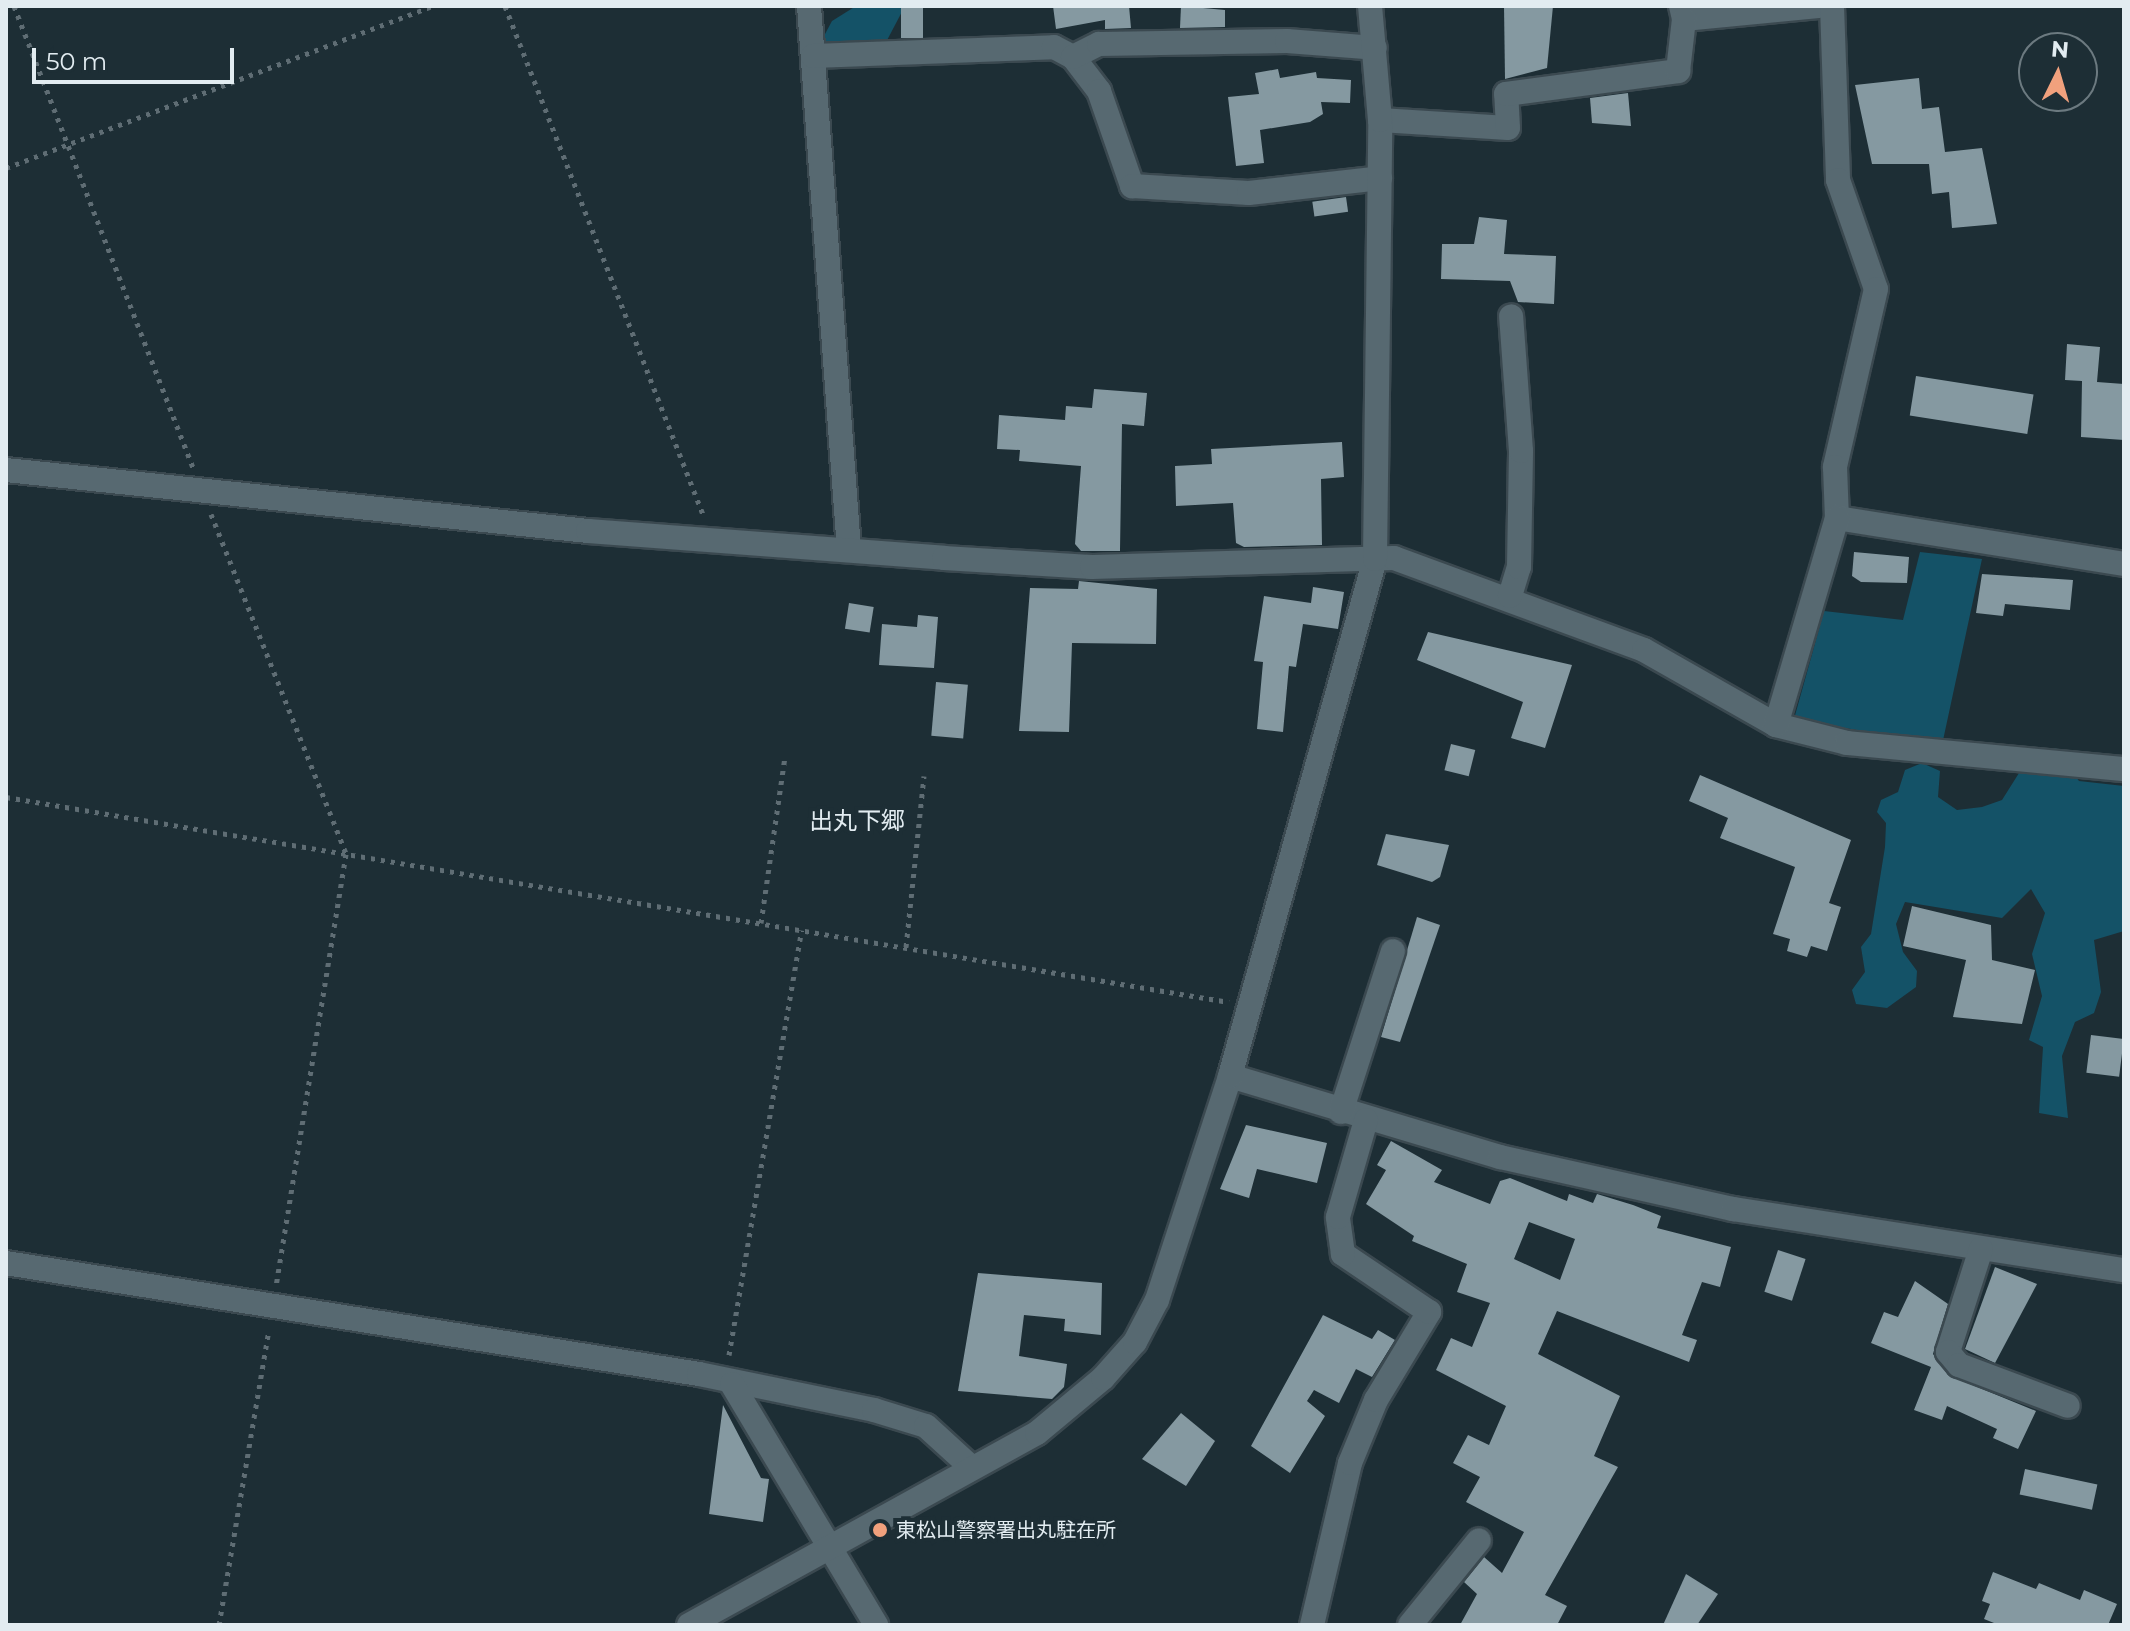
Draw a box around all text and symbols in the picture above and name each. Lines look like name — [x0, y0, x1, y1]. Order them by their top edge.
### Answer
scale bar — [36, 32, 238, 82]
north arrow — [2018, 32, 2098, 112]
text: N — [2050, 35, 2070, 64]
text: 50 m — [46, 47, 107, 76]
district label: 出丸下郷 — [809, 807, 905, 835]
place label: 東松山警察署出丸駐在所 — [896, 1518, 1116, 1542]
marker: 東松山警察署出丸駐在所 — [871, 1521, 889, 1539]

